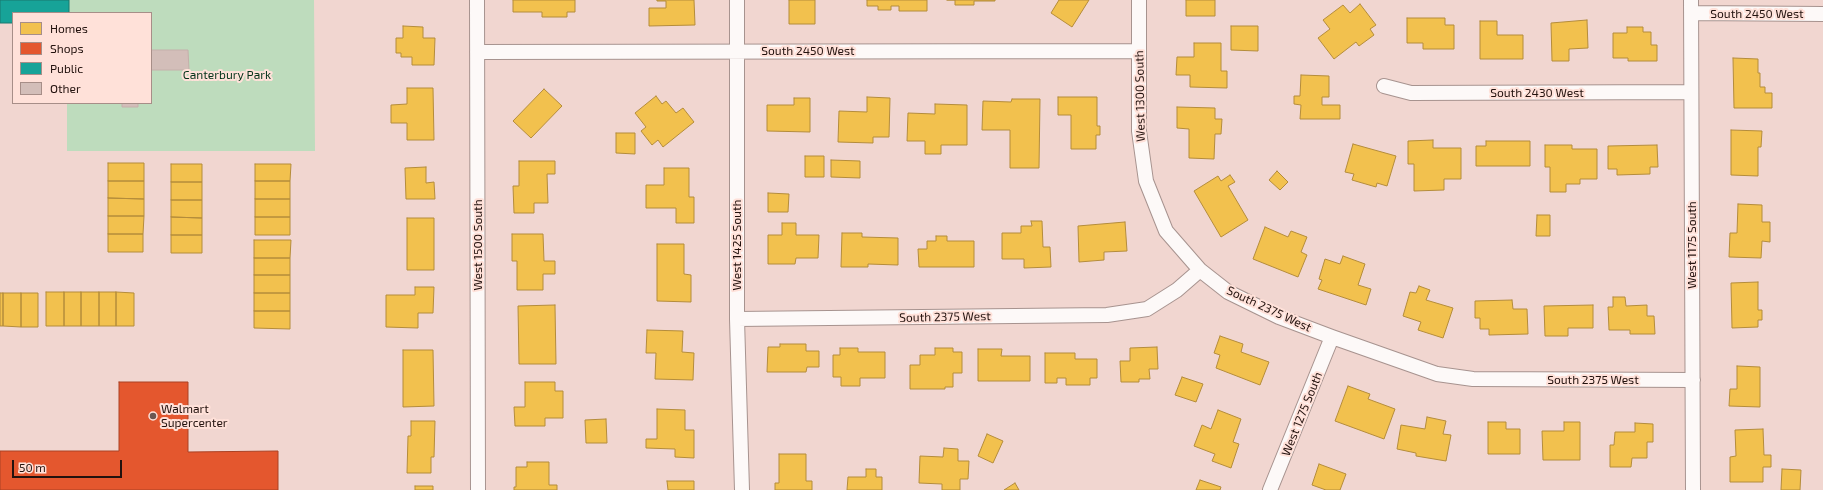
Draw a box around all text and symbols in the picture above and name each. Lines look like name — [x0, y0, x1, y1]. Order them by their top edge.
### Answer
street label: South 2450 West — [1710, 7, 1804, 21]
legend — [12, 12, 152, 104]
text: Homes — [50, 21, 88, 35]
text: Shops — [50, 41, 84, 55]
street label: South 2450 West — [761, 44, 855, 58]
street label: West 1300 South — [1132, 50, 1148, 142]
text: Public — [50, 61, 83, 75]
park label: Canterbury Park — [183, 68, 271, 82]
text: Other — [50, 81, 81, 95]
street label: South 2430 West — [1490, 86, 1584, 100]
street label: West 1500 South — [471, 199, 485, 291]
street label: West 1425 South — [730, 200, 744, 290]
street label: West 1175 South — [1685, 201, 1699, 289]
street label: South 2375 West — [1224, 283, 1314, 335]
street label: South 2375 West — [899, 309, 991, 325]
street label: West 1275 South — [1279, 370, 1325, 458]
street label: South 2375 West — [1547, 373, 1639, 387]
place label: Walmart Supercenter — [161, 402, 228, 430]
marker: Walmart Supercenter — [148, 411, 158, 421]
scale bar — [14, 452, 124, 478]
text: 50 m — [19, 460, 46, 474]

